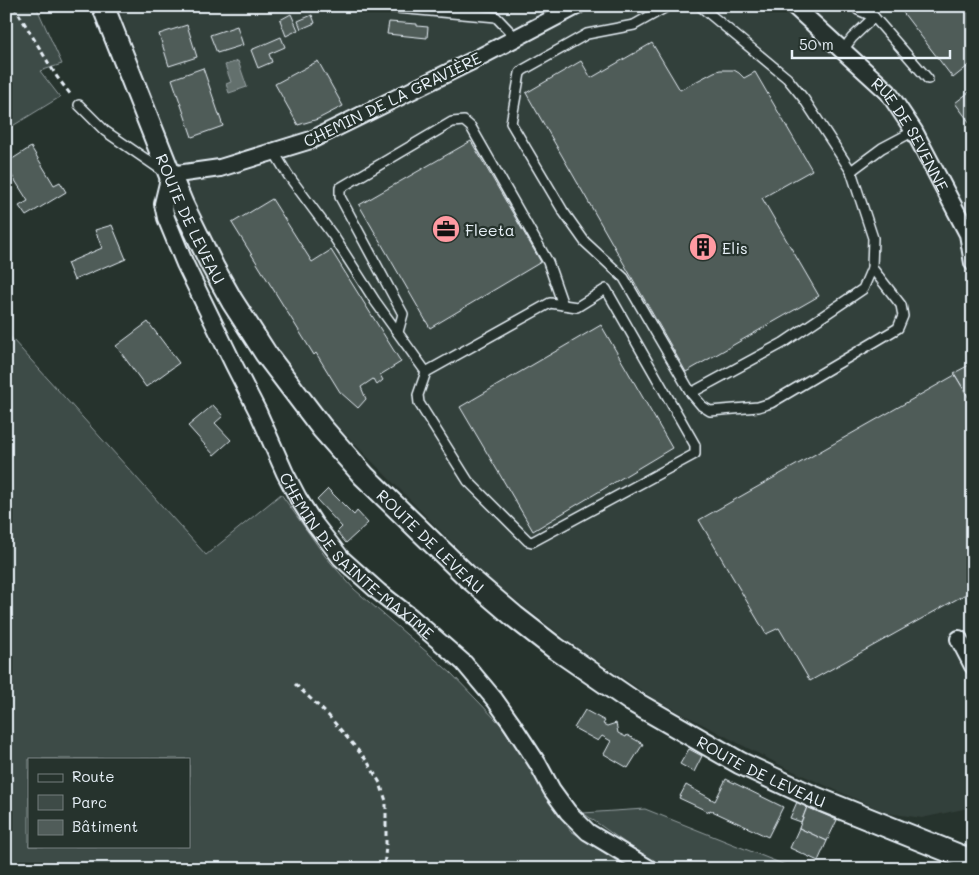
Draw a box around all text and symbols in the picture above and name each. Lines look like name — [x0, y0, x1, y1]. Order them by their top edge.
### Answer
scale bar — [792, 28, 949, 60]
text: 50 m — [799, 34, 834, 54]
street label: CHEMIN DE LA GRAVIÈRE — [300, 47, 484, 151]
street label: RUE DE SEVENNE — [868, 72, 954, 195]
street label: ROUTE DE LEVEAU — [152, 150, 231, 287]
office icon: Fleeta — [431, 214, 461, 244]
place label: Fleeta — [465, 219, 515, 240]
building icon: Elis — [688, 232, 718, 262]
place label: Elis — [722, 237, 748, 258]
street label: CHEMIN DE SAINTE-MAXIME — [276, 468, 439, 643]
street label: ROUTE DE LEVEAU — [373, 484, 489, 597]
street label: ROUTE DE LEVEAU — [693, 730, 829, 811]
legend — [28, 758, 190, 848]
text: Route — [72, 766, 115, 786]
text: Parc — [72, 792, 107, 812]
text: Bâtiment — [72, 816, 138, 836]

